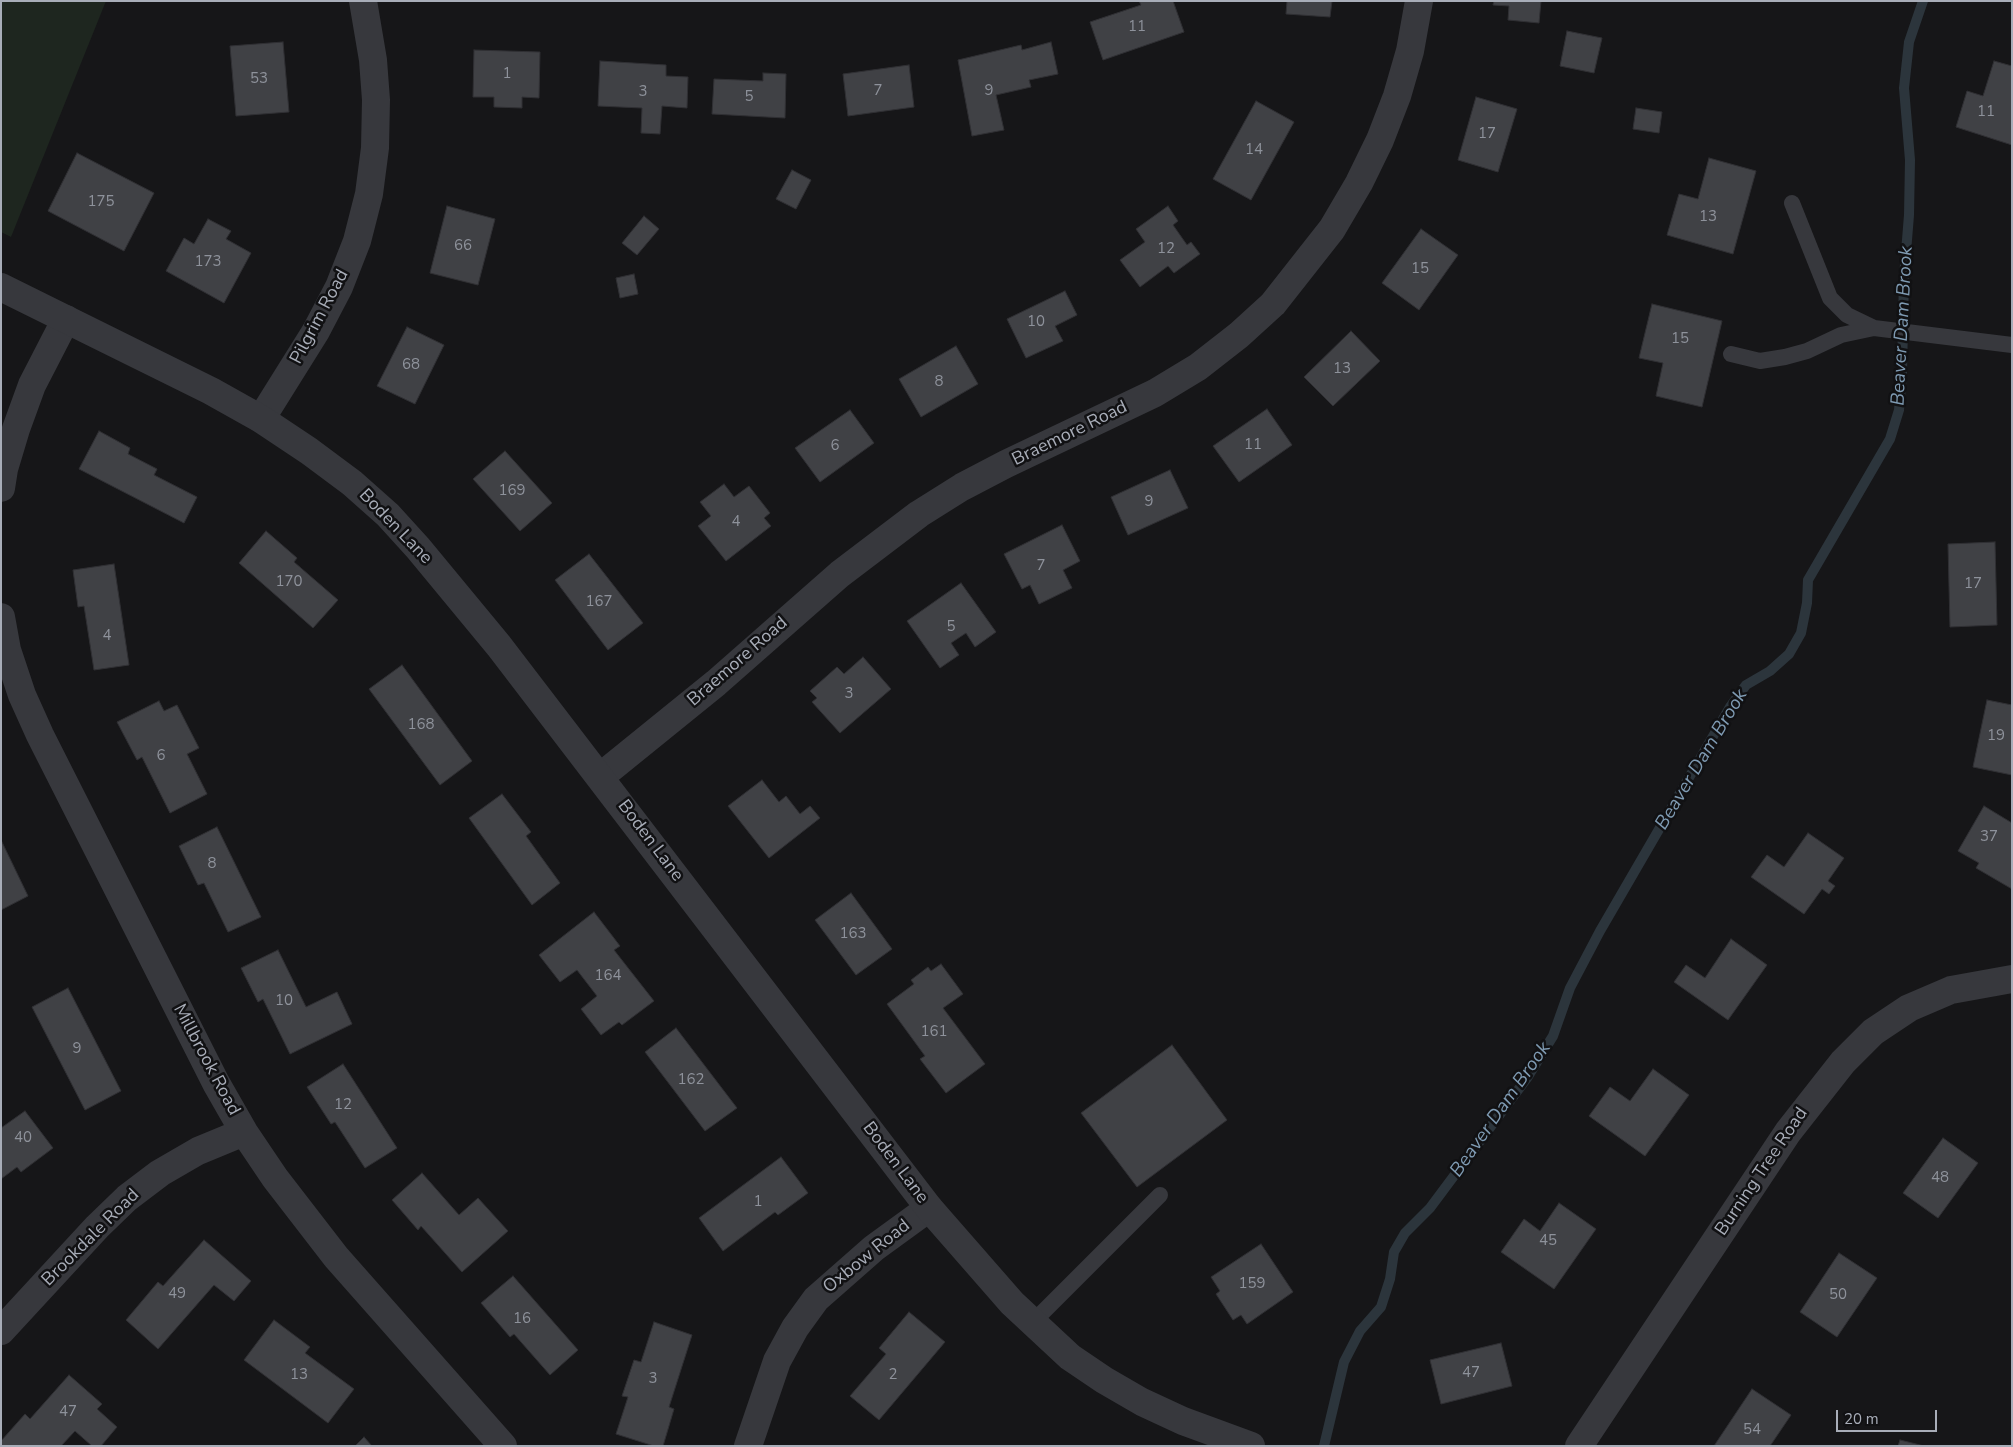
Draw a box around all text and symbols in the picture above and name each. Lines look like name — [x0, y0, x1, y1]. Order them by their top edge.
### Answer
house number: 11 — [1128, 18, 1146, 36]
house number: 1 — [503, 65, 511, 83]
house number: 53 — [250, 70, 268, 88]
house number: 7 — [874, 82, 882, 100]
house number: 9 — [985, 82, 993, 100]
house number: 3 — [639, 83, 647, 101]
house number: 5 — [745, 88, 753, 106]
house number: 11 — [1977, 103, 1995, 121]
house number: 17 — [1478, 125, 1496, 143]
house number: 14 — [1245, 141, 1263, 159]
house number: 175 — [88, 193, 114, 211]
house number: 13 — [1699, 208, 1717, 226]
house number: 66 — [454, 237, 472, 255]
house number: 12 — [1157, 240, 1175, 258]
water label: Beaver Dam Brook — [1887, 246, 1919, 406]
house number: 173 — [195, 253, 221, 271]
house number: 15 — [1411, 260, 1429, 278]
street label: Pilgrim Road — [286, 266, 354, 368]
house number: 10 — [1027, 313, 1045, 331]
house number: 15 — [1671, 330, 1689, 348]
house number: 68 — [402, 356, 420, 374]
house number: 13 — [1333, 360, 1351, 378]
house number: 8 — [935, 373, 943, 391]
street label: Braemore Road — [1009, 397, 1131, 471]
house number: 11 — [1244, 436, 1262, 454]
house number: 6 — [831, 437, 839, 455]
house number: 169 — [499, 482, 525, 500]
street label: Boden Lane — [354, 485, 436, 569]
house number: 9 — [1145, 493, 1153, 511]
house number: 4 — [732, 513, 740, 531]
house number: 7 — [1037, 557, 1045, 575]
house number: 170 — [276, 573, 302, 591]
house number: 17 — [1964, 575, 1982, 593]
house number: 167 — [586, 593, 612, 611]
street label: Braemore Road — [684, 613, 792, 711]
house number: 5 — [947, 618, 955, 636]
house number: 4 — [103, 627, 111, 645]
house number: 3 — [845, 685, 853, 703]
water label: Beaver Dam Brook — [1651, 686, 1753, 834]
house number: 168 — [408, 716, 434, 734]
house number: 19 — [1987, 727, 2005, 745]
house number: 6 — [157, 747, 165, 765]
street label: Boden Lane — [612, 796, 688, 886]
house number: 37 — [1980, 828, 1998, 846]
house number: 8 — [208, 855, 216, 873]
house number: 163 — [840, 925, 866, 943]
house number: 164 — [595, 967, 621, 985]
house number: 10 — [275, 992, 293, 1010]
street label: Millbrook Road — [168, 1001, 244, 1119]
house number: 161 — [921, 1023, 947, 1041]
water label: Beaver Dam Brook — [1446, 1038, 1556, 1182]
house number: 9 — [73, 1040, 81, 1058]
house number: 162 — [678, 1071, 704, 1089]
house number: 12 — [334, 1096, 352, 1114]
street label: Burning Tree Road — [1711, 1104, 1813, 1240]
street label: Boden Lane — [857, 1118, 933, 1208]
house number: 40 — [14, 1129, 32, 1147]
house number: 48 — [1931, 1169, 1949, 1187]
street label: Brookdale Road — [38, 1185, 144, 1291]
house number: 1 — [754, 1193, 762, 1211]
street label: Oxbow Road — [819, 1215, 915, 1299]
house number: 45 — [1539, 1232, 1557, 1250]
house number: 159 — [1239, 1275, 1265, 1293]
house number: 49 — [168, 1285, 186, 1303]
house number: 50 — [1829, 1286, 1847, 1304]
house number: 16 — [513, 1310, 531, 1328]
house number: 47 — [1462, 1364, 1480, 1382]
house number: 13 — [290, 1366, 308, 1384]
house number: 2 — [889, 1366, 897, 1384]
house number: 3 — [649, 1370, 657, 1388]
scale bar — [1838, 1400, 1939, 1432]
house number: 47 — [59, 1403, 77, 1421]
text: 20 m — [1844, 1409, 1879, 1429]
house number: 54 — [1743, 1421, 1761, 1439]

